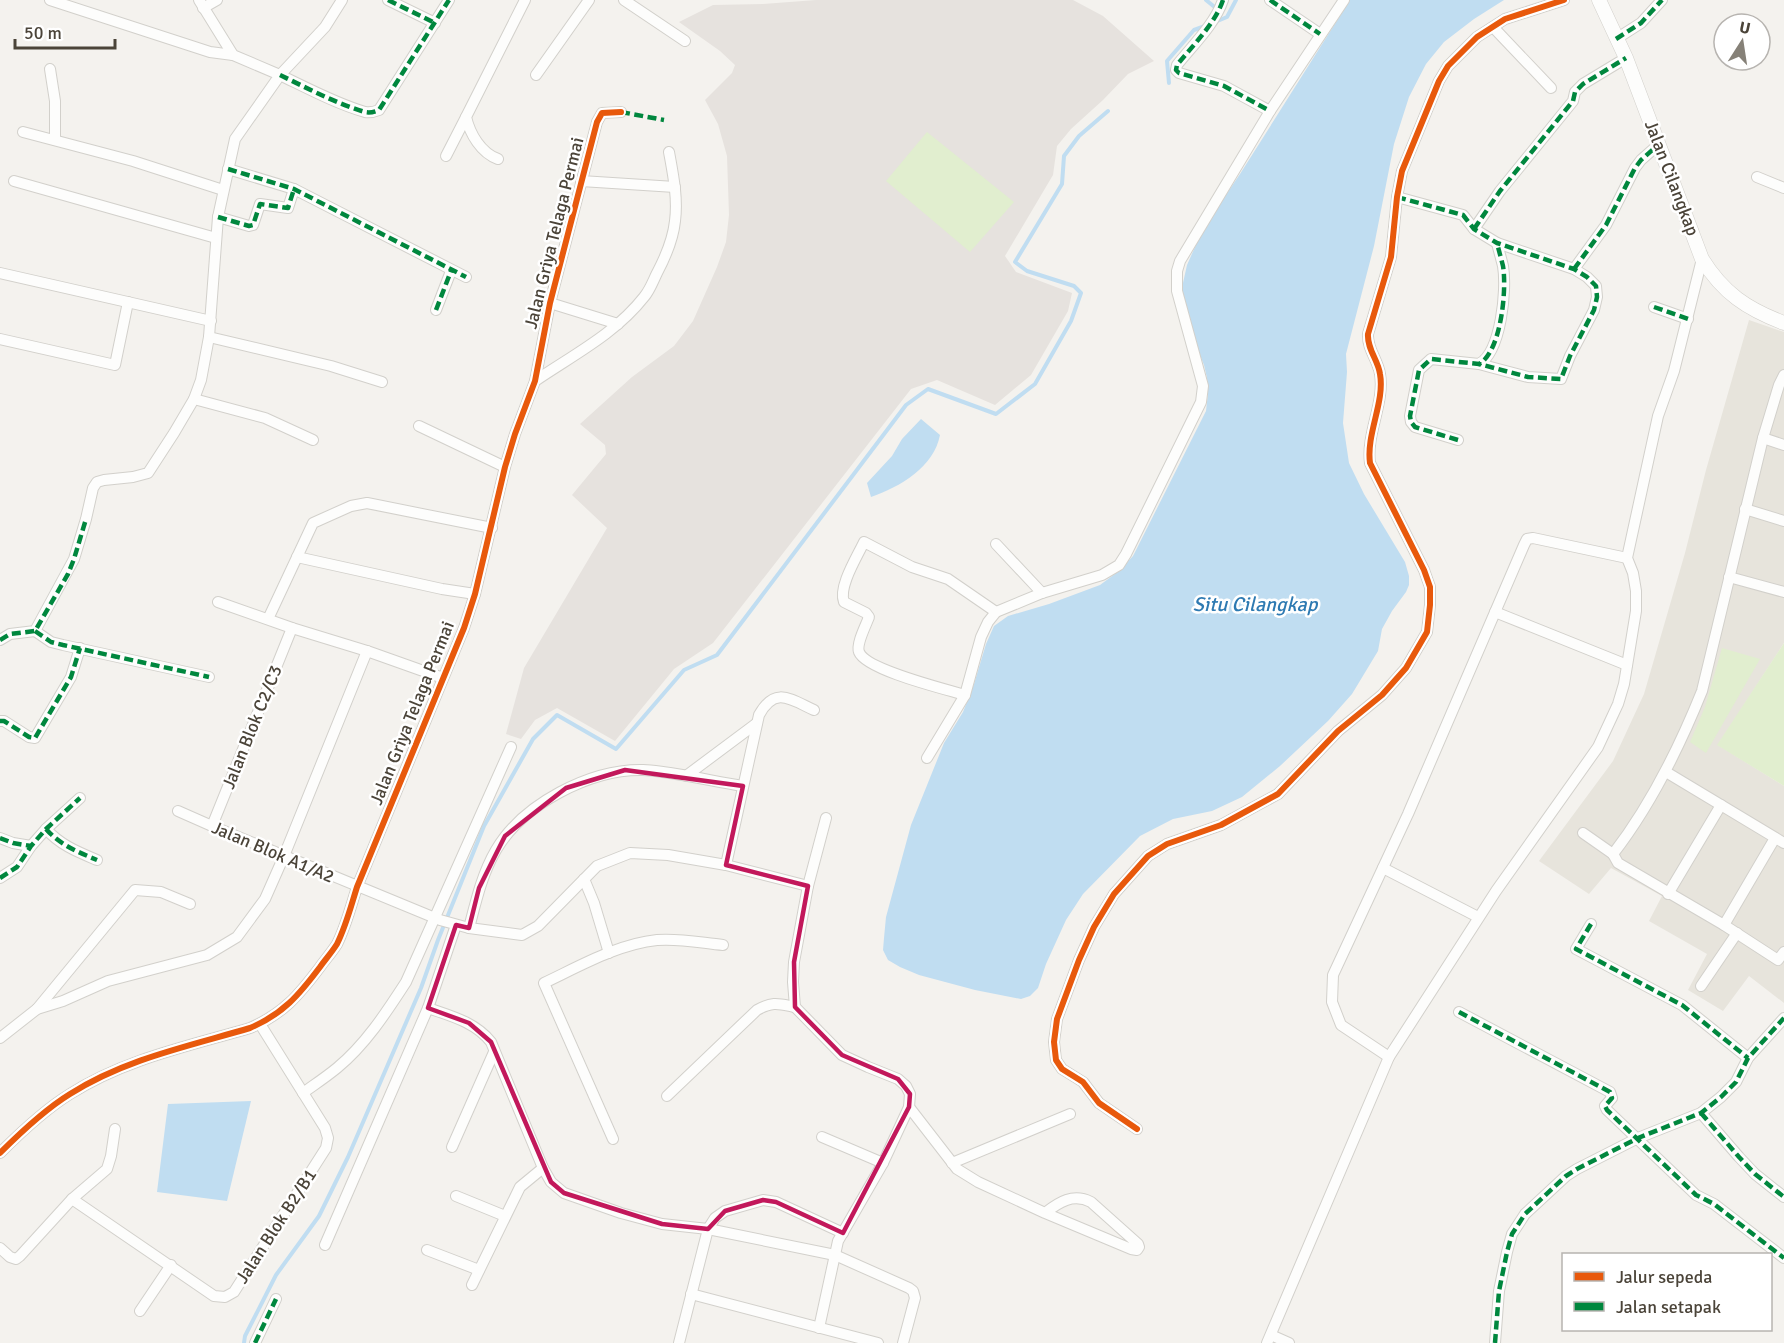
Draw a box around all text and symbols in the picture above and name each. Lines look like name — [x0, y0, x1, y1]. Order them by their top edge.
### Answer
scale bar — [15, 12, 116, 50]
north arrow — [1712, 12, 1772, 72]
text: U — [1738, 17, 1752, 39]
text: 50 m — [24, 22, 62, 44]
street label: Jalan Cilangkap — [1640, 117, 1704, 239]
street label: Jalan Griya Telaga Permai — [520, 135, 588, 331]
water label: Situ Cilangkap — [1193, 592, 1319, 617]
street label: Jalan Griya Telaga Permai — [365, 618, 459, 808]
street label: Jalan Blok C2/C3 — [217, 662, 287, 792]
street label: Jalan Blok A1/A2 — [208, 816, 338, 888]
street label: Jalan Blok B2/B1 — [231, 1165, 321, 1287]
legend — [1562, 1253, 1772, 1331]
text: Jalur sepeda — [1616, 1266, 1712, 1288]
text: Jalan setapak — [1616, 1296, 1721, 1318]

